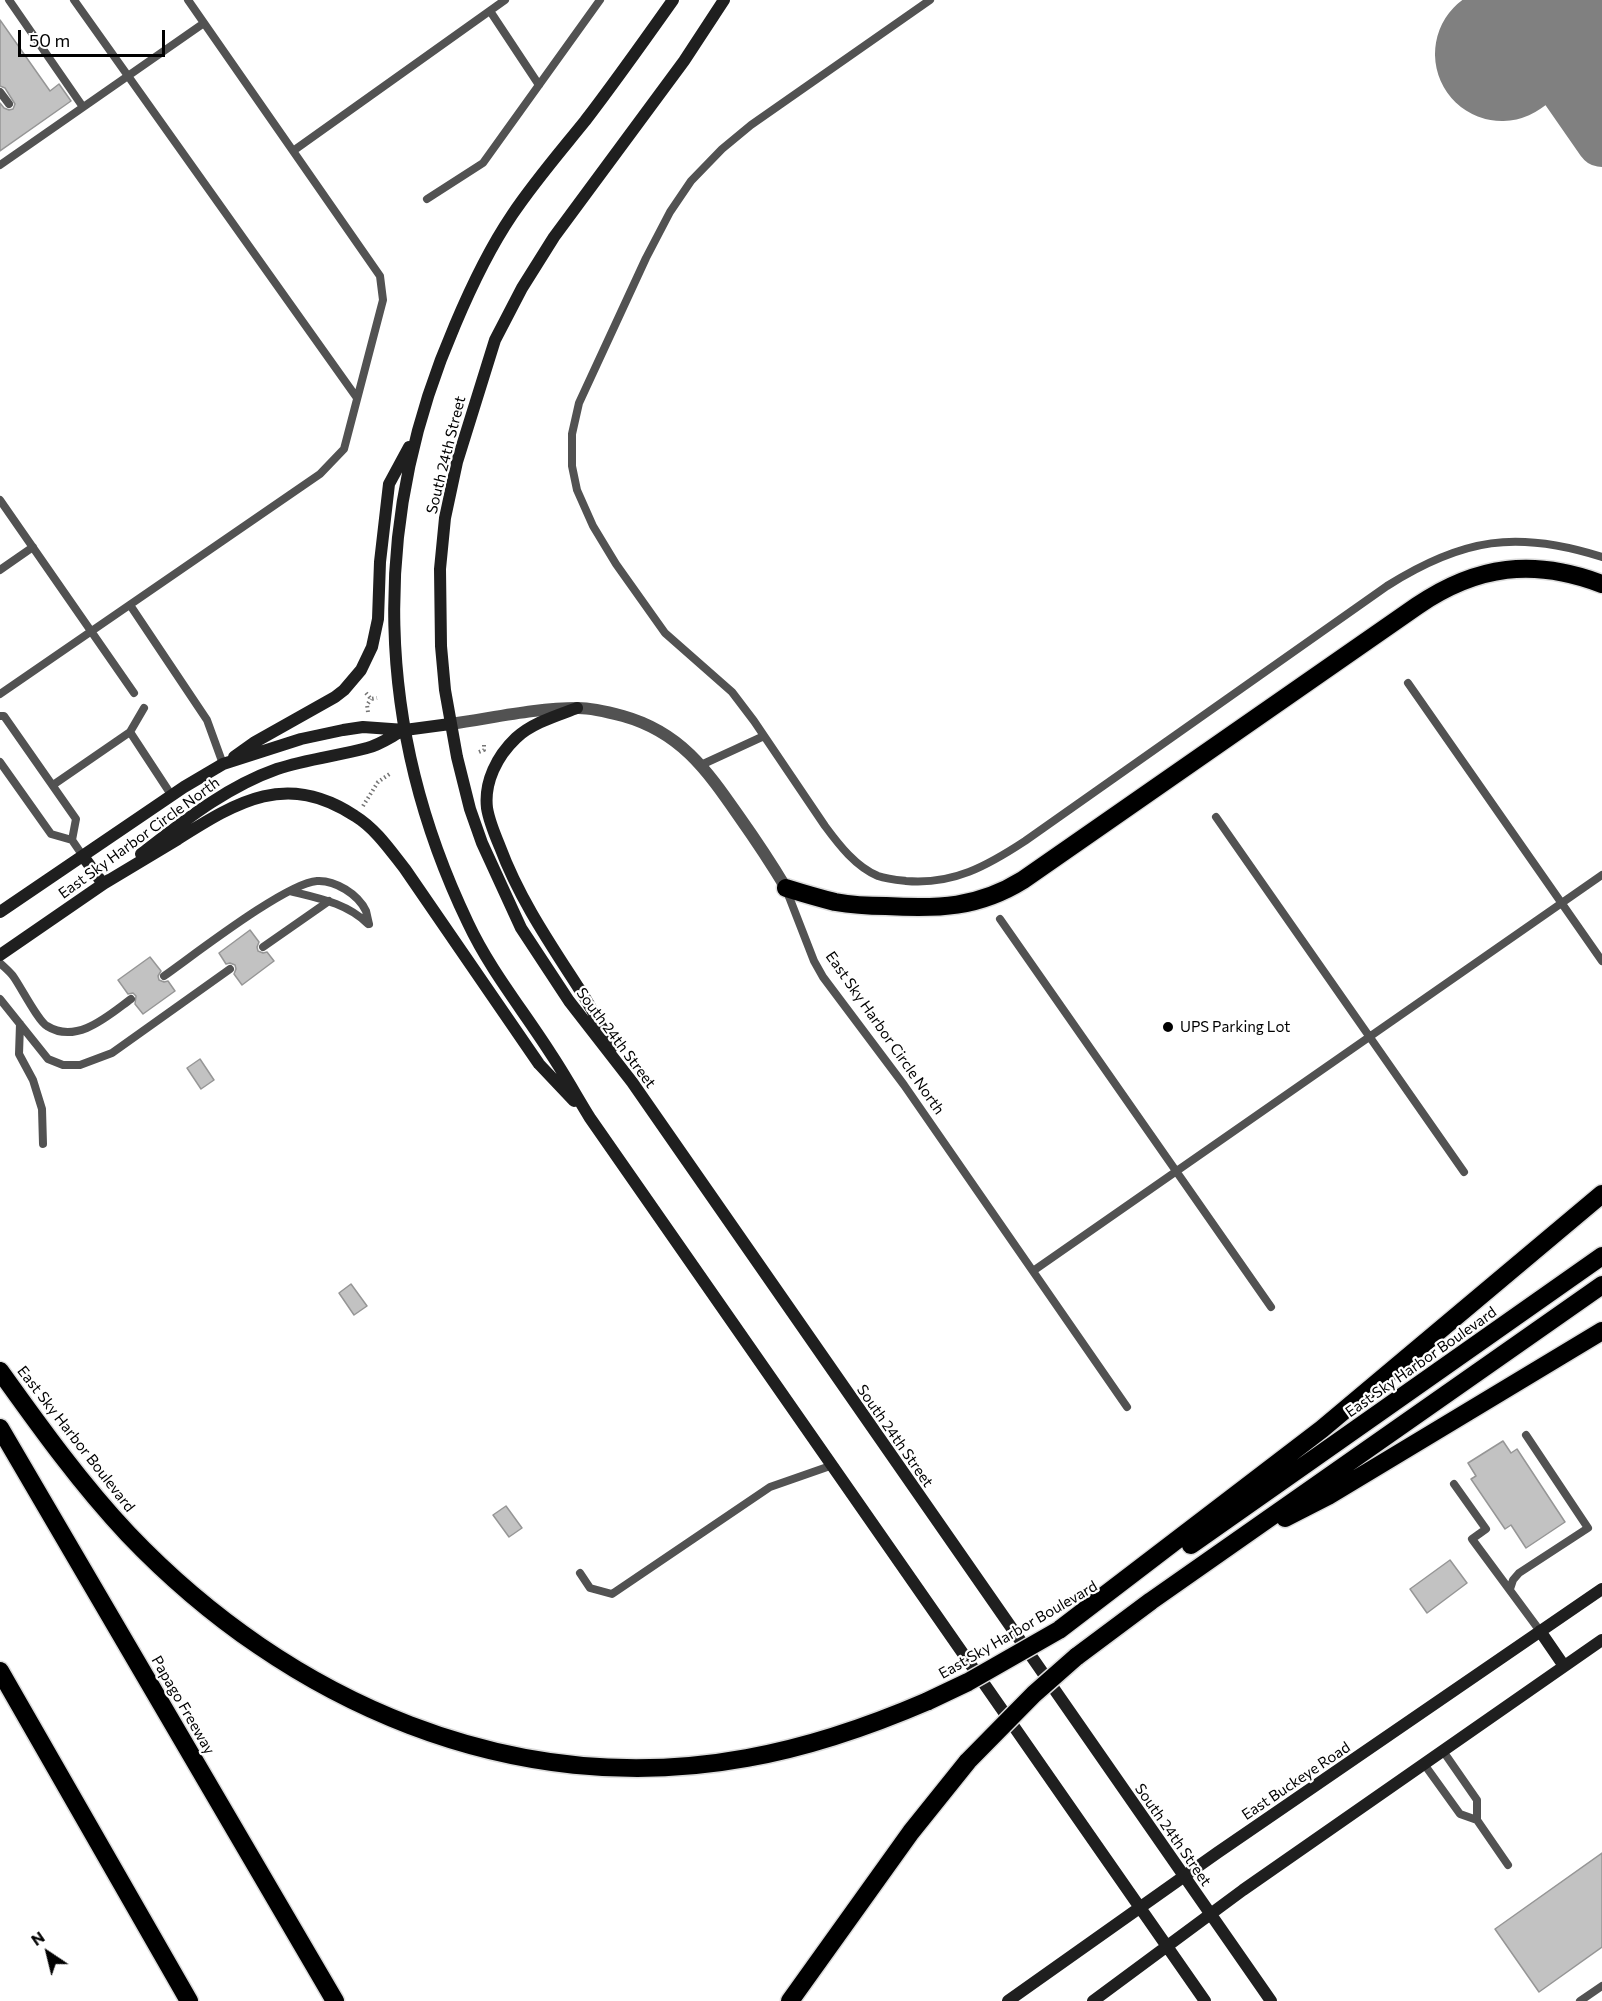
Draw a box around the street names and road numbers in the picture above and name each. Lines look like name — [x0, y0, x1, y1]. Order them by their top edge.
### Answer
street label: South 24th Street — [423, 394, 469, 516]
street label: East Sky Harbor Circle North — [55, 773, 223, 903]
street label: East Sky Harbor Circle North — [822, 948, 948, 1118]
street label: South 24th Street — [572, 984, 660, 1092]
street label: East Sky Harbor Boulevard — [1342, 1303, 1500, 1421]
street label: East Sky Harbor Boulevard — [13, 1362, 139, 1516]
street label: South 24th Street — [853, 1381, 937, 1491]
street label: East Sky Harbor Boulevard — [935, 1577, 1101, 1683]
street label: Papago Freeway — [147, 1653, 219, 1757]
street label: East Buckeye Road — [1238, 1738, 1354, 1824]
street label: South 24th Street — [1131, 1780, 1215, 1890]

